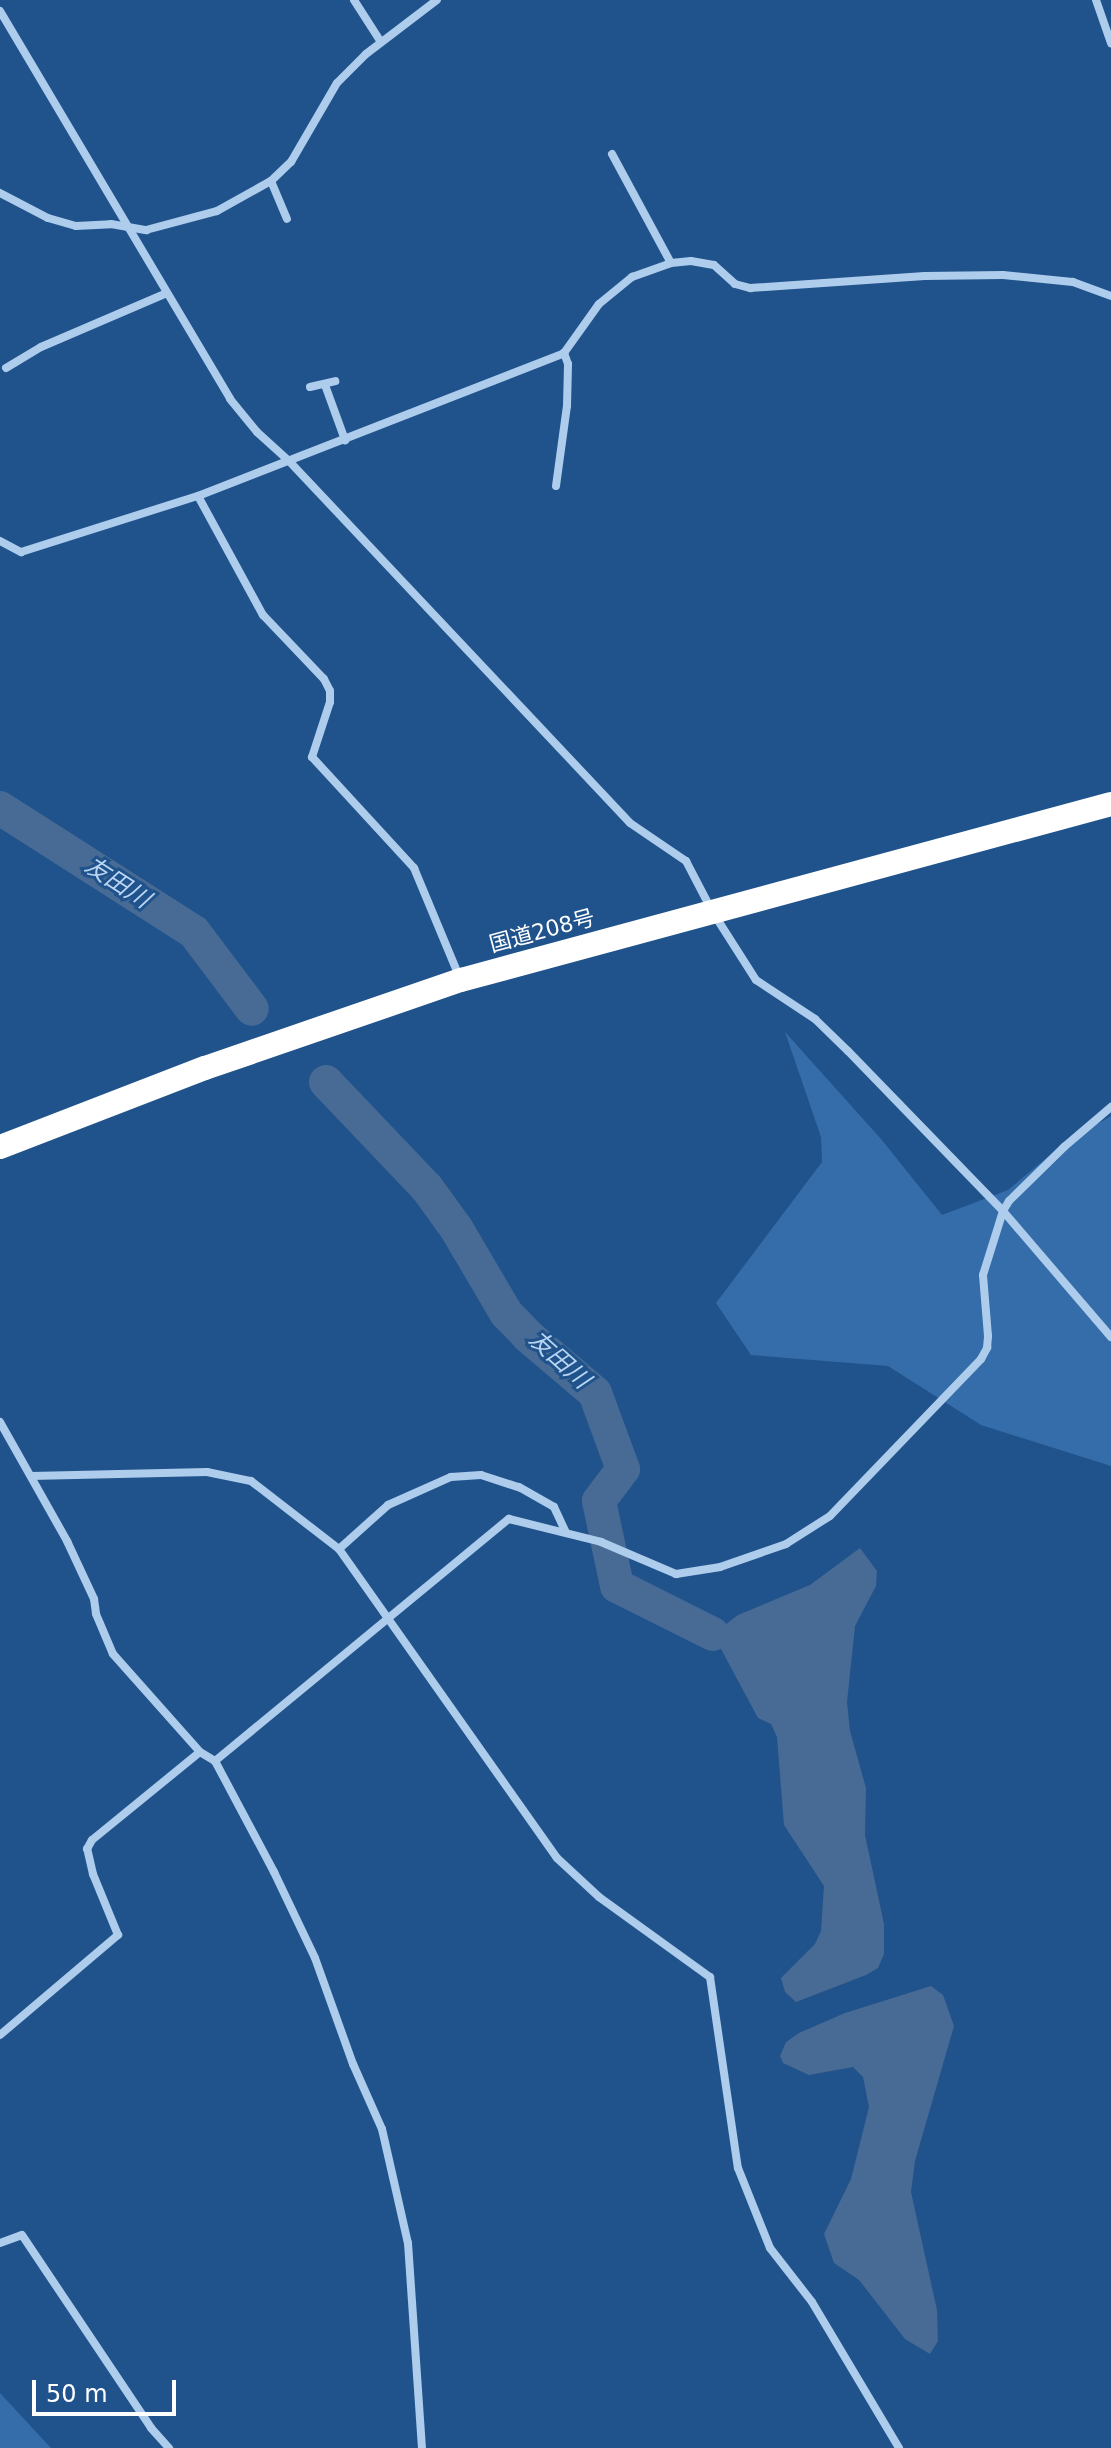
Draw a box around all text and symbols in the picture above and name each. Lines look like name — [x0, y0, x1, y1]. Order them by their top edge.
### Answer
water label: 友田川 — [79, 851, 155, 915]
street label: 国道208号 — [486, 904, 598, 958]
water label: 友田川 — [523, 1325, 595, 1395]
scale bar — [36, 2364, 180, 2414]
text: 50 m — [46, 2380, 108, 2408]

